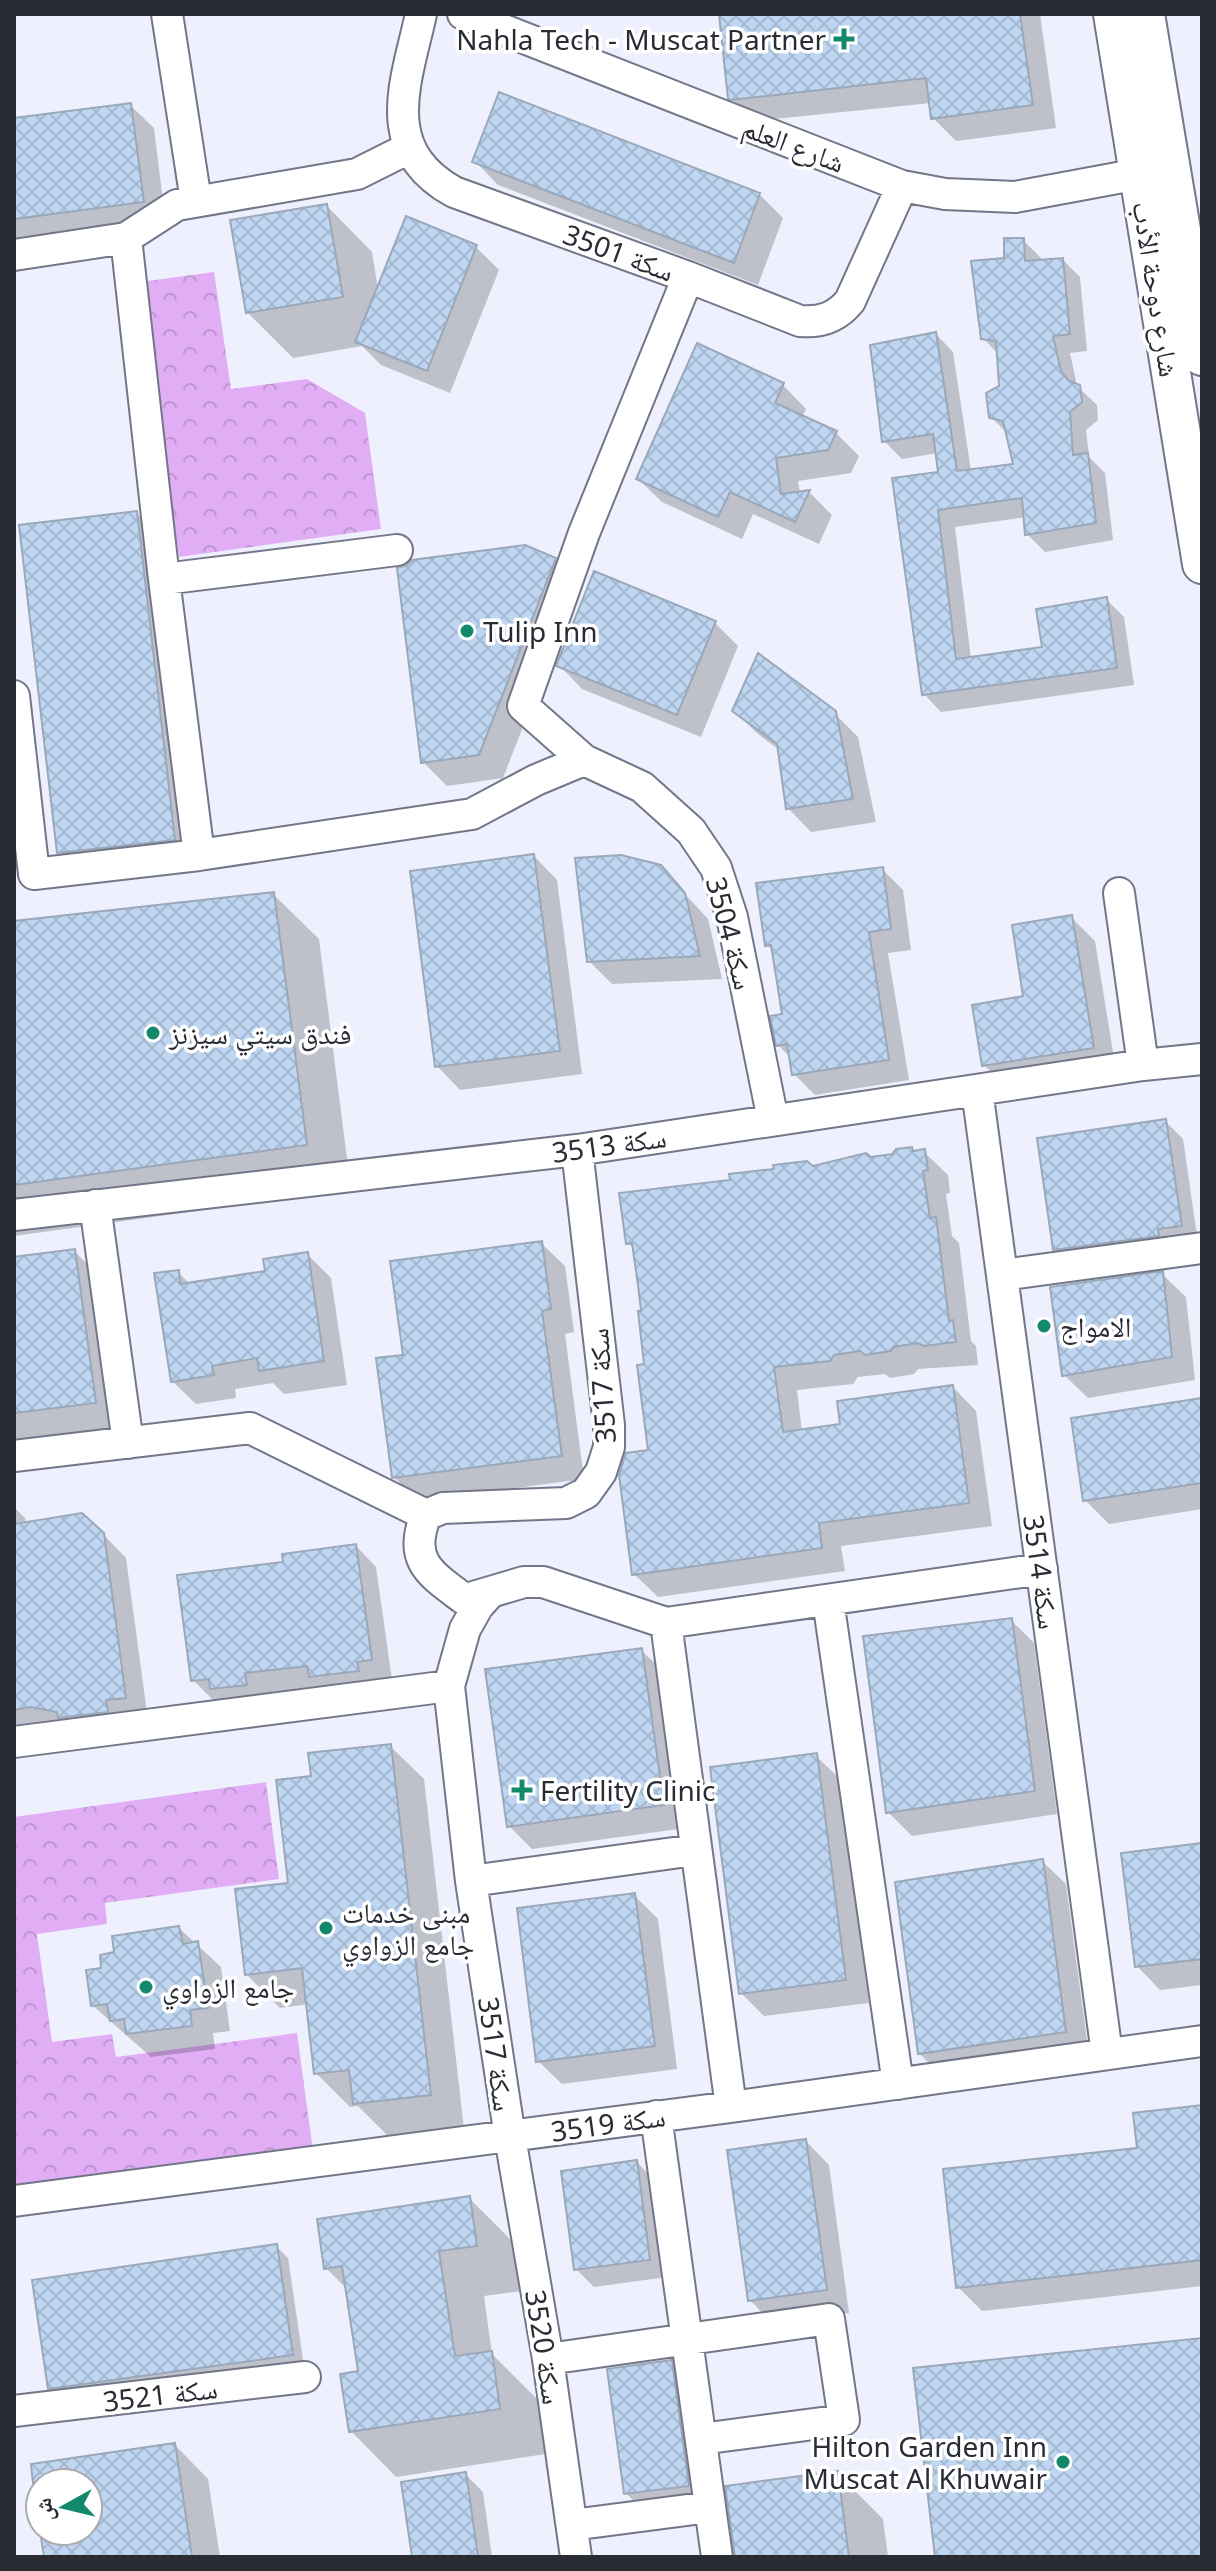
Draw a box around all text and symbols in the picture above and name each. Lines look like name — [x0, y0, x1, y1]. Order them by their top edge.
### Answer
place label: Nahla Tech - Muscat Partner — [456, 20, 826, 58]
marker: Nahla Tech - Muscat Partner — [833, 28, 855, 50]
street label: شارع العلم — [737, 107, 850, 182]
street label: شارع دوحة الأدب — [1124, 198, 1190, 380]
street label: سكة 3501 — [558, 214, 680, 290]
place label: Tulip Inn — [483, 612, 598, 650]
marker: Tulip Inn — [458, 622, 476, 640]
street label: سكة 3504 — [698, 872, 764, 994]
place label: فندق سيتي سيزنز — [168, 1014, 352, 1057]
marker: فندق سيتي سيزنز — [144, 1024, 162, 1042]
street label: سكة 3513 — [549, 1117, 669, 1171]
place label: الامواج — [1060, 1307, 1132, 1345]
marker: الامواج — [1035, 1317, 1053, 1335]
street label: سكة 3517 — [578, 1327, 624, 1445]
street label: سكة 3514 — [1015, 1512, 1069, 1632]
place label: Fertility Clinic — [540, 1771, 715, 1809]
marker: Fertility Clinic — [511, 1779, 533, 1801]
place label: مبنى خدمات جامع الزواوي — [342, 1893, 474, 1968]
marker: مبنى خدمات جامع الزواوي — [317, 1919, 335, 1937]
place label: جامع الزواوي — [162, 1968, 294, 2011]
marker: جامع الزواوي — [137, 1978, 155, 1996]
street label: سكة 3517 — [470, 1994, 524, 2114]
street label: سكة 3519 — [548, 2096, 668, 2150]
street label: سكة 3520 — [517, 2287, 573, 2407]
street label: سكة 3521 — [100, 2368, 220, 2420]
place label: Hilton Garden Inn Muscat Al Khuwair — [804, 2427, 1047, 2497]
marker: Hilton Garden Inn Muscat Al Khuwair — [1054, 2453, 1072, 2471]
north arrow — [24, 2467, 104, 2547]
text: ش — [27, 2496, 60, 2524]

